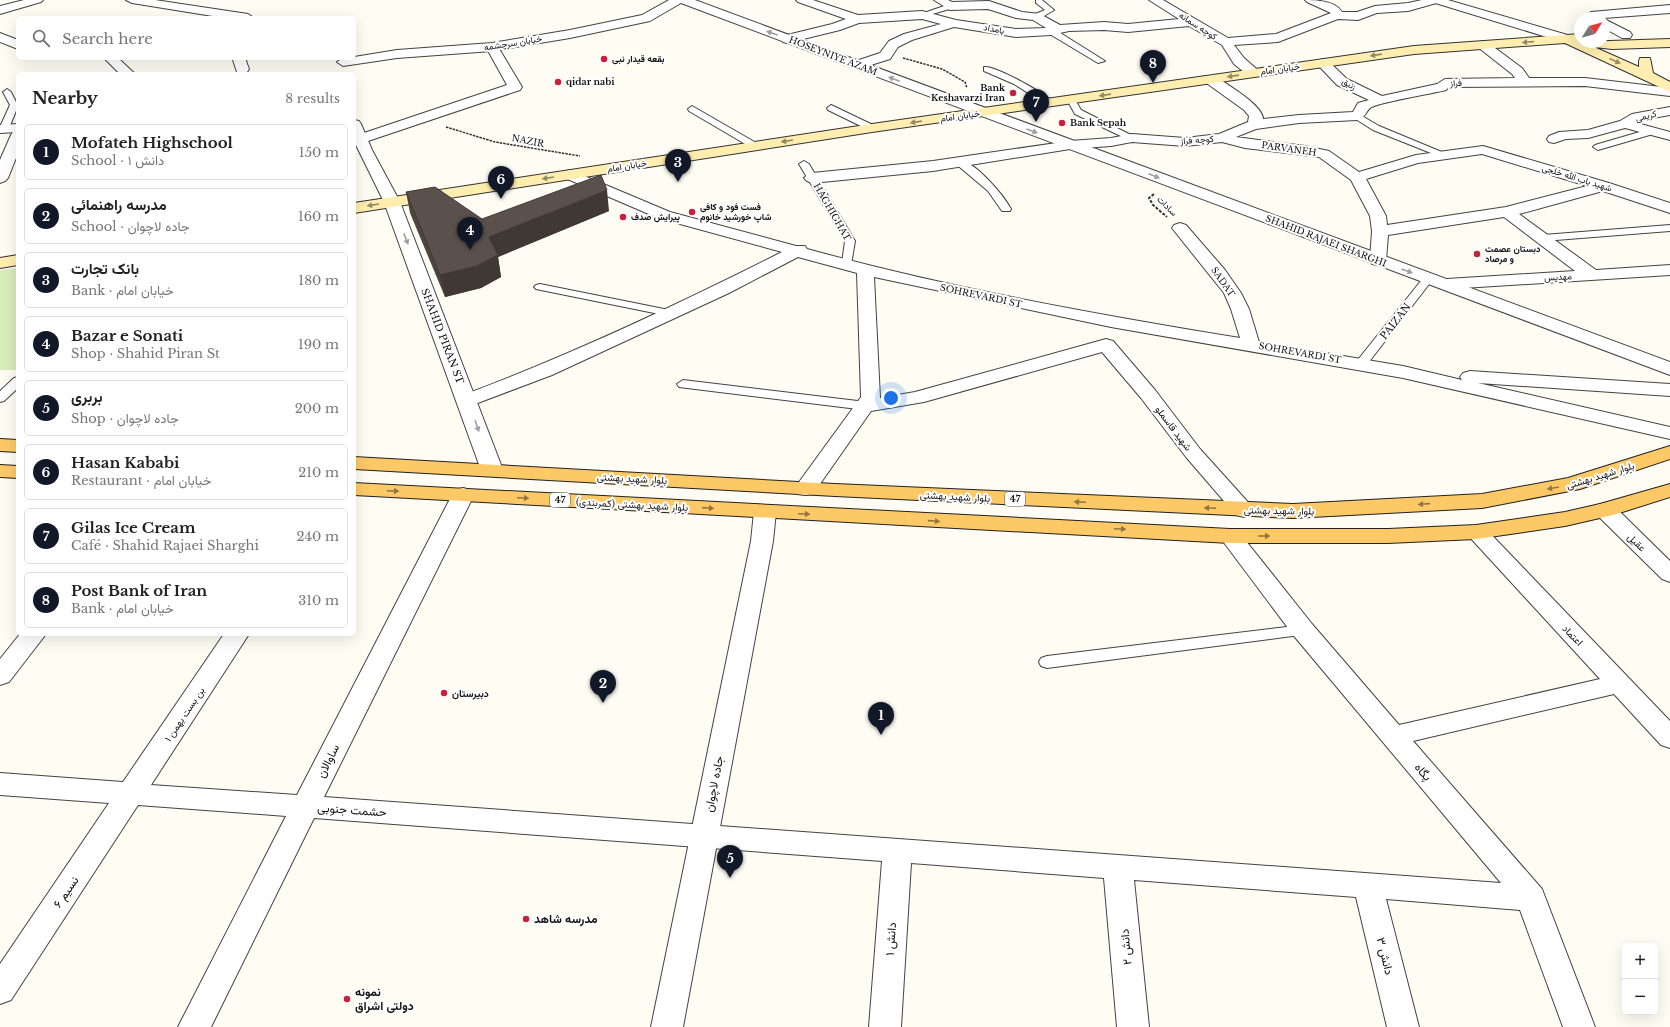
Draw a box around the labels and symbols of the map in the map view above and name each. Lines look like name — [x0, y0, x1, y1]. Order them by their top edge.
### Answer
street label: کوچه سمانه — [1177, 9, 1219, 43]
north arrow — [1574, 12, 1610, 48]
street label: بامداد — [983, 21, 1006, 36]
one-way arrow — [766, 29, 778, 35]
street label: خیابان سرچشمه — [483, 32, 543, 54]
street label: HOSEYNIYE AZAM — [788, 34, 879, 77]
one-way arrow — [1522, 38, 1534, 45]
pin: 8 — [1140, 50, 1166, 83]
one-way arrow — [1370, 52, 1382, 58]
place label: بقعه قیدار نبی — [612, 53, 665, 65]
marker: بقعه قیدار نبی — [599, 54, 609, 64]
one-way arrow — [1610, 58, 1621, 64]
street label: خیابان امام — [1259, 60, 1301, 78]
one-way arrow — [1227, 73, 1239, 79]
one-way arrow — [887, 75, 899, 81]
street label: زنبق — [1340, 75, 1358, 93]
place label: qidar nabi — [566, 76, 615, 87]
marker: qidar nabi — [553, 77, 563, 87]
street label: فراز — [1449, 77, 1462, 89]
place label: Bank Keshavarzi Iran — [931, 82, 1006, 103]
marker: Bank Keshavarzi Iran — [1008, 88, 1018, 98]
pin: 7 — [1023, 89, 1049, 122]
one-way arrow — [1099, 92, 1111, 98]
street label: خیابان امام — [939, 107, 981, 125]
street label: کریمی — [1634, 108, 1658, 124]
place label: Bank Sepah — [1070, 117, 1127, 128]
marker: Bank Sepah — [1057, 118, 1067, 128]
one-way arrow — [910, 119, 922, 125]
one-way arrow — [1027, 128, 1039, 134]
street label: NAZIR — [511, 132, 546, 149]
street label: کوچه فراز — [1179, 133, 1214, 147]
one-way arrow — [781, 138, 794, 144]
street label: PARVANEH — [1261, 139, 1317, 158]
pin: 3 — [665, 149, 691, 182]
street label: خیابان امام — [606, 157, 648, 175]
street label: شهید باب الله خلجی — [1541, 162, 1613, 194]
pin: 6 — [488, 166, 514, 199]
one-way arrow — [1148, 174, 1160, 180]
one-way arrow — [542, 175, 554, 181]
street label: HAGHIGHAT — [812, 181, 854, 243]
street label: سادات — [1155, 193, 1180, 218]
place label: فست فود و کافی شاپ خورشید خانوم — [700, 201, 771, 223]
one-way arrow — [367, 202, 379, 208]
marker: فست فود و کافی شاپ خورشید خانوم — [687, 207, 697, 217]
place label: پیرایش صدف — [631, 211, 680, 223]
marker: پیرایش صدف — [618, 212, 628, 222]
street label: SHAHID RAJAEI SHARGHI — [1264, 212, 1389, 269]
pin: 4 — [457, 217, 483, 250]
one-way arrow — [404, 233, 410, 245]
place label: دبستان عصمت و مرصاد — [1485, 243, 1541, 265]
marker: دبستان عصمت و مرصاد — [1472, 249, 1482, 259]
street label: SADAT — [1209, 265, 1238, 299]
one-way arrow — [1401, 268, 1413, 274]
street label: مهدیس — [1544, 270, 1572, 284]
street label: SOHREVARDI ST — [939, 281, 1024, 310]
street label: SHAHID PIRAN ST — [418, 286, 467, 386]
street label: PAIZAN — [1377, 301, 1414, 342]
street label: SOHREVARDI ST — [1258, 340, 1343, 365]
your location — [881, 388, 901, 408]
street label: شهید قاسملو — [1152, 403, 1195, 454]
one-way arrow — [474, 420, 480, 432]
street label: بلوار شهید بهشتی — [1565, 459, 1636, 492]
street label: بلوار شهید بهشتی — [597, 470, 667, 487]
one-way arrow — [1547, 485, 1559, 491]
one-way arrow — [387, 488, 400, 494]
street label: بلوار شهید بهشتی — [920, 488, 990, 505]
road number: 47 — [1005, 492, 1025, 506]
road number: 47 — [550, 493, 570, 507]
one-way arrow — [517, 494, 529, 501]
street label: بلوار شهید بهشتی (کمربندی) — [576, 495, 688, 514]
one-way arrow — [1074, 498, 1086, 505]
one-way arrow — [1418, 501, 1430, 508]
street label: بلوار شهید بهشتی — [1244, 503, 1314, 518]
one-way arrow — [702, 505, 714, 512]
one-way arrow — [1203, 505, 1216, 511]
one-way arrow — [798, 510, 810, 517]
one-way arrow — [928, 518, 941, 524]
one-way arrow — [1114, 526, 1126, 533]
street label: عقیل — [1625, 530, 1649, 554]
one-way arrow — [1258, 533, 1271, 539]
street label: اعتماد — [1560, 622, 1586, 649]
pin: 2 — [590, 670, 616, 703]
street label: بن بست بهمن ۱ — [161, 684, 208, 744]
place label: دبیرستان — [452, 687, 489, 700]
marker: دبیرستان — [439, 688, 449, 698]
pin: 1 — [868, 702, 894, 735]
street label: ساوالان — [313, 741, 343, 781]
street label: جاده لاچوان — [701, 754, 727, 814]
street label: پگاه — [1411, 760, 1435, 784]
street label: حشمت جنوبی — [317, 800, 387, 820]
pin: 5 — [717, 845, 743, 878]
street label: نسیم ۶ — [50, 873, 82, 911]
place label: مدرسه شاهد — [534, 911, 598, 927]
marker: مدرسه شاهد — [521, 914, 531, 924]
street label: دانش ۱ — [882, 921, 900, 956]
street label: دانش ۲ — [1116, 928, 1136, 966]
street label: دانش ۳ — [1373, 936, 1397, 977]
place label: نمونه دولتی اشراق — [355, 984, 414, 1014]
marker: نمونه دولتی اشراق — [342, 994, 352, 1004]

